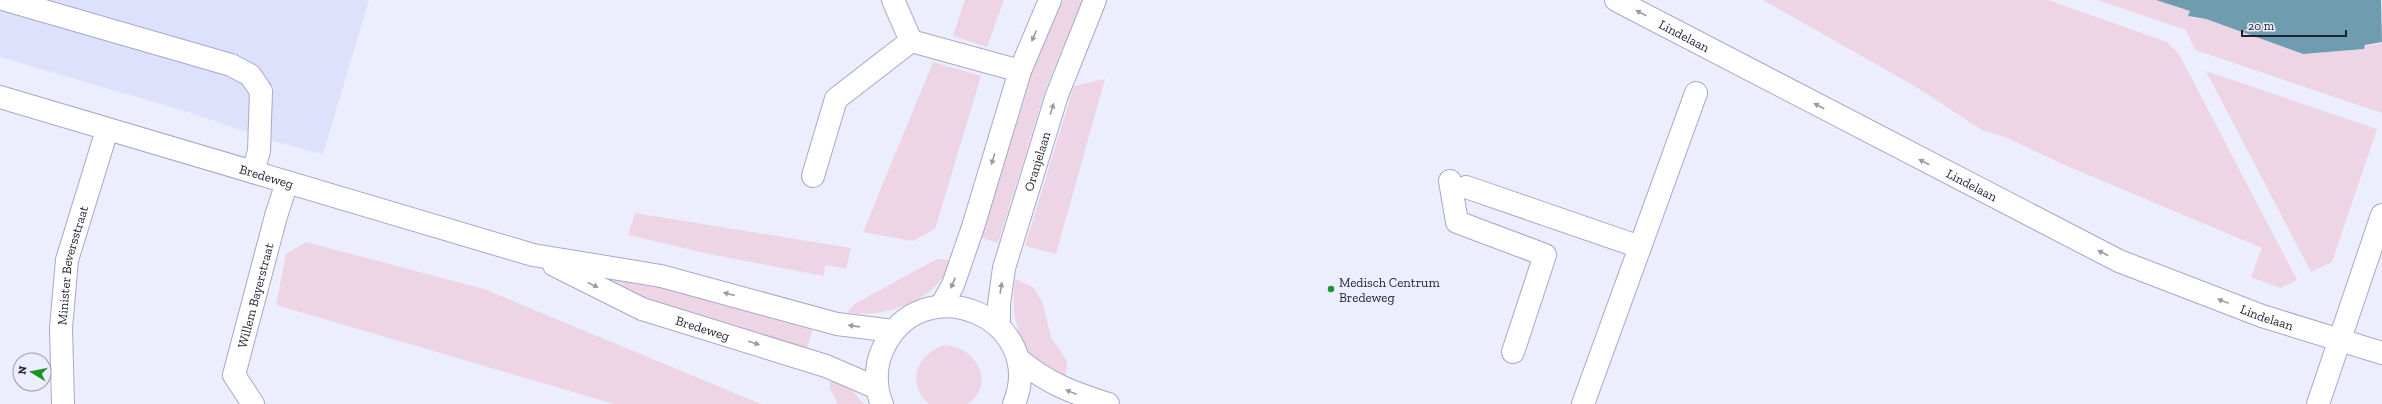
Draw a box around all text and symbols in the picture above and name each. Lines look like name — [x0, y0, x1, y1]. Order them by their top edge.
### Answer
one-way arrow — [1636, 10, 1647, 16]
scale bar — [2242, 12, 2346, 38]
street label: Lindelaan — [1656, 17, 1712, 55]
text: 20 m — [2248, 19, 2275, 33]
one-way arrow — [1031, 30, 1037, 42]
one-way arrow — [1049, 103, 1055, 115]
one-way arrow — [1813, 103, 1824, 109]
street label: Oranjelaan — [1021, 129, 1054, 193]
one-way arrow — [990, 153, 996, 165]
one-way arrow — [1919, 159, 1930, 165]
street label: Bredeweg — [238, 161, 295, 192]
street label: Lindelaan — [1944, 166, 2000, 205]
street label: Minister Beversstraat — [54, 204, 91, 326]
street label: Willem Bayerstraat — [234, 241, 277, 350]
one-way arrow — [2097, 250, 2108, 256]
place label: Medisch Centrum Bredeweg — [1339, 275, 1440, 305]
one-way arrow — [950, 277, 956, 289]
one-way arrow — [587, 282, 599, 288]
one-way arrow — [998, 282, 1004, 294]
marker: Medisch Centrum Bredeweg — [1326, 284, 1336, 294]
one-way arrow — [722, 291, 734, 297]
one-way arrow — [2217, 298, 2229, 304]
street label: Lindelaan — [2238, 301, 2296, 333]
street label: Bredeweg — [674, 313, 731, 344]
one-way arrow — [848, 323, 860, 329]
one-way arrow — [749, 340, 761, 346]
north arrow — [12, 352, 52, 392]
text: N — [16, 364, 30, 376]
one-way arrow — [1065, 388, 1077, 394]

